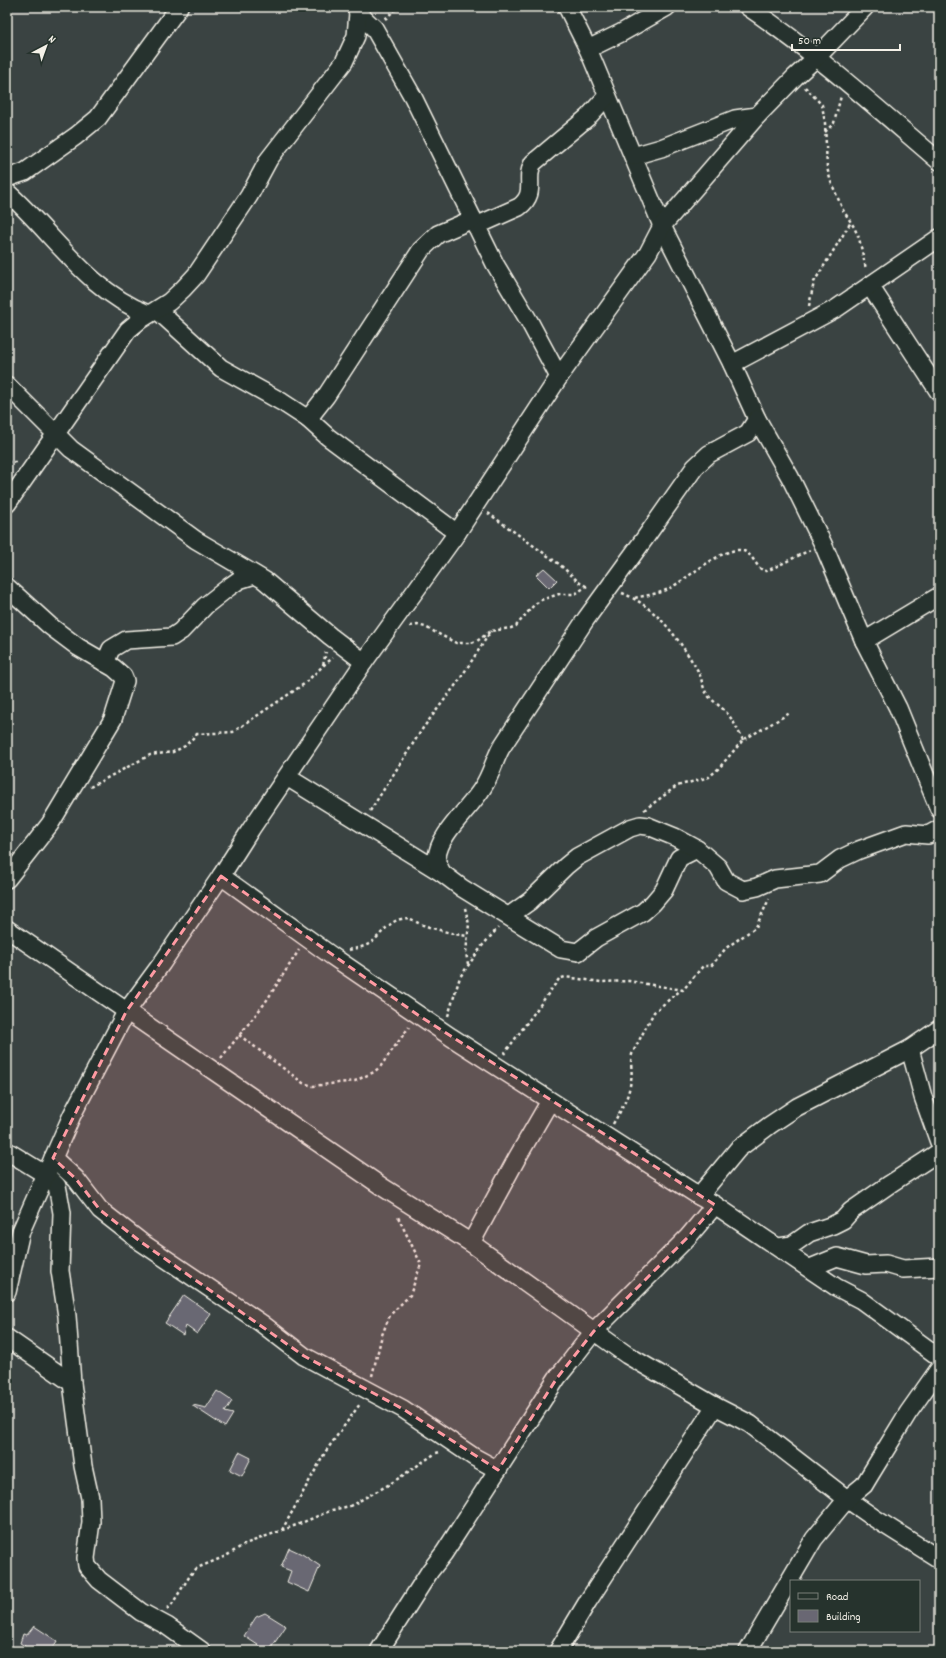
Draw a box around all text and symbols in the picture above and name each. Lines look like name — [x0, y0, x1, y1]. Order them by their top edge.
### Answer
north arrow — [26, 26, 66, 66]
scale bar — [792, 26, 900, 52]
text: N — [44, 32, 59, 48]
text: 50 m — [798, 33, 821, 50]
legend — [790, 1580, 920, 1632]
text: Road — [826, 1589, 848, 1606]
text: Building — [826, 1609, 861, 1626]

